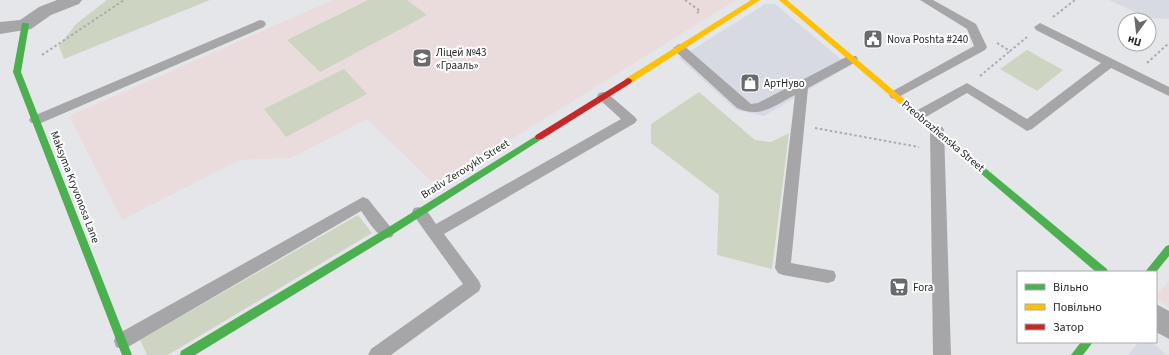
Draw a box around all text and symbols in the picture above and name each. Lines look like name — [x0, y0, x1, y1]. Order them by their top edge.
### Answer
north arrow — [1117, 12, 1157, 52]
public building icon: Nova Poshta #240 — [862, 28, 884, 50]
place label: Nova Poshta #240 — [887, 32, 968, 47]
text: Пн — [1126, 32, 1143, 50]
place label: Ліцей №43 «Грааль» — [436, 45, 486, 73]
school or university icon: Ліцей №43 «Грааль» — [411, 47, 433, 69]
shop icon: АртНуво — [739, 72, 761, 94]
place label: АртНуво — [764, 76, 805, 91]
street label: Preobrazhenska Street — [898, 97, 988, 175]
street label: Maksyma Kryvonosa Lane — [47, 129, 104, 246]
street label: Brativ Zerovykh Street — [418, 136, 512, 202]
legend — [1017, 271, 1157, 343]
supermarket icon: Fora — [888, 276, 910, 298]
text: Вільно — [1053, 279, 1089, 296]
place label: Fora — [913, 280, 933, 295]
text: Повільно — [1053, 299, 1102, 316]
text: Затор — [1053, 319, 1084, 336]

